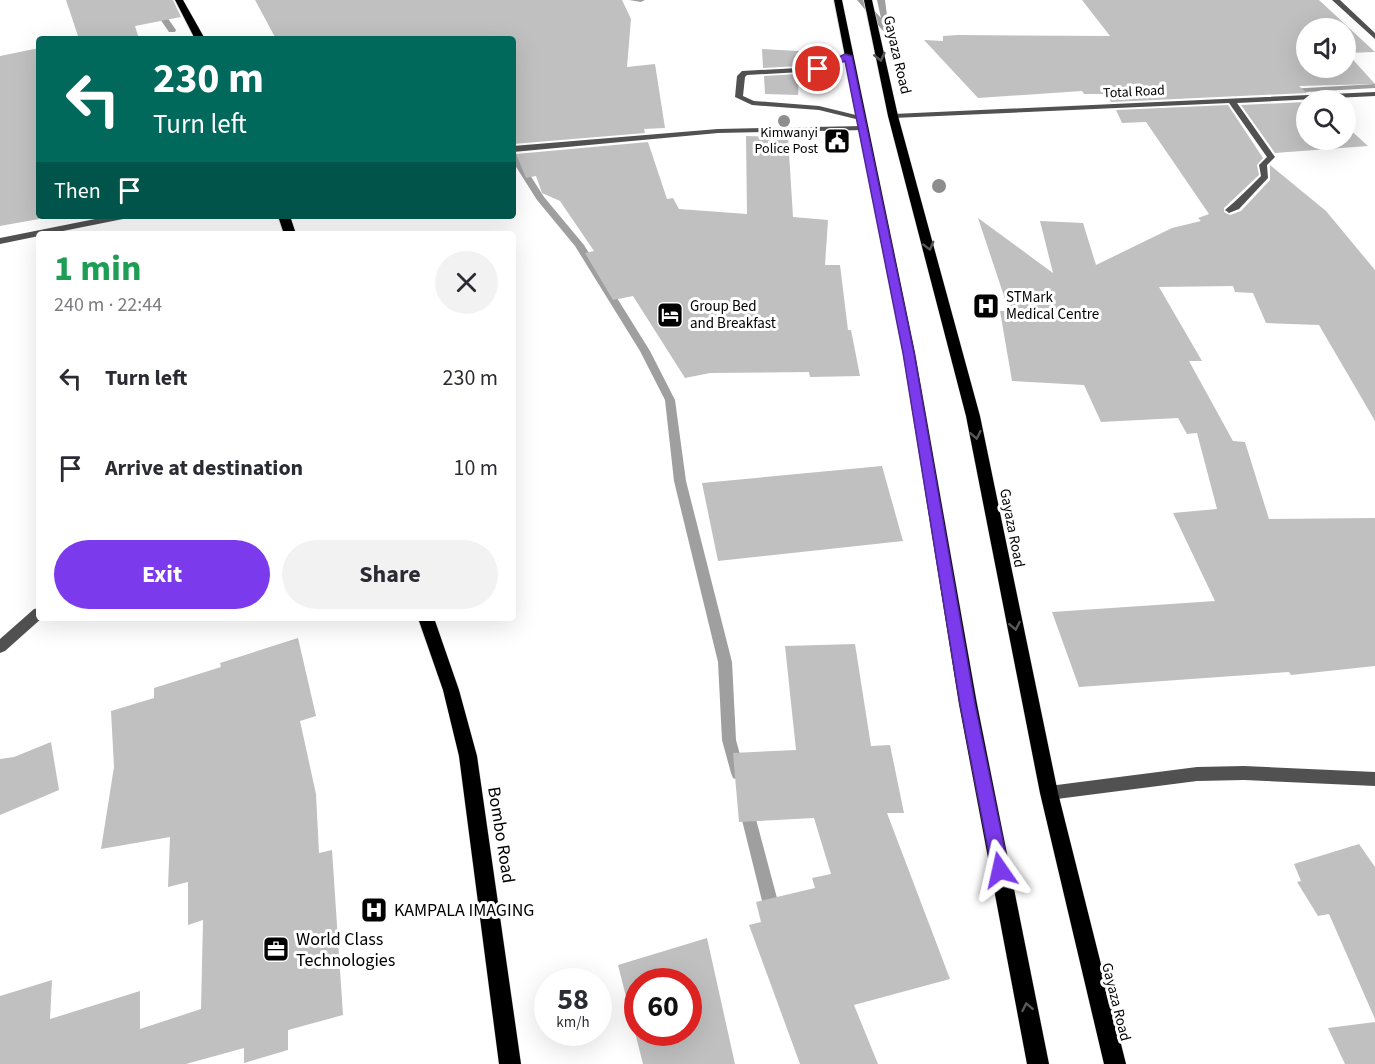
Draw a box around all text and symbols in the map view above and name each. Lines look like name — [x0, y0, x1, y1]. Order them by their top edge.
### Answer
street label: Gayaza Road — [878, 14, 916, 96]
map controls — [1296, 18, 1356, 150]
button: sound — [1296, 18, 1356, 78]
pin — [792, 43, 843, 94]
text: 230 m — [153, 49, 264, 109]
icon: arrive — [801, 52, 834, 85]
one-way arrow — [873, 52, 886, 62]
icon: left — [54, 60, 132, 138]
street label: Total Road — [1103, 80, 1165, 104]
button: search — [1296, 90, 1356, 150]
text: Turn left — [153, 105, 247, 144]
place label: Kimwanyi Police Post — [755, 123, 818, 159]
public building icon: Kimwanyi Police Post — [822, 126, 852, 156]
icon: arrive — [113, 174, 146, 207]
text: Then — [54, 175, 101, 207]
one-way arrow — [921, 241, 934, 251]
text: 1 min — [54, 243, 142, 294]
button: close — [435, 251, 498, 314]
place label: STMark Medical Centre — [1006, 287, 1099, 325]
text: 240 m · 22:44 — [54, 291, 162, 319]
hospital icon: STMark Medical Centre — [971, 291, 1001, 321]
place label: Group Bed and Breakfast — [690, 296, 776, 334]
hotel icon: Group Bed and Breakfast — [655, 300, 685, 330]
icon: left — [54, 362, 87, 395]
text: Turn left — [105, 362, 187, 394]
text: 230 m — [443, 362, 498, 394]
one-way arrow — [969, 430, 982, 440]
icon: arrive — [54, 452, 87, 485]
text: Arrive at destination — [105, 452, 303, 484]
text: 10 m — [453, 452, 498, 484]
street label: Gayaza Road — [994, 487, 1030, 569]
button: Exit — [54, 540, 270, 609]
button: Share — [282, 540, 498, 609]
one-way arrow — [1008, 621, 1021, 631]
street label: Bombo Road — [481, 785, 521, 885]
position arrow — [968, 838, 1032, 902]
hospital icon: KAMPALA IMAGING — [359, 895, 389, 925]
place label: KAMPALA IMAGING — [394, 898, 534, 923]
place label: World Class Technologies — [296, 927, 395, 973]
office icon: World Class Technologies — [261, 934, 291, 964]
street label: Gayaza Road — [1096, 961, 1136, 1043]
speed limit sign: 60 — [624, 968, 702, 1046]
text: 58 — [557, 978, 589, 1021]
one-way arrow — [1021, 1002, 1034, 1012]
text: km/h — [556, 1012, 590, 1033]

